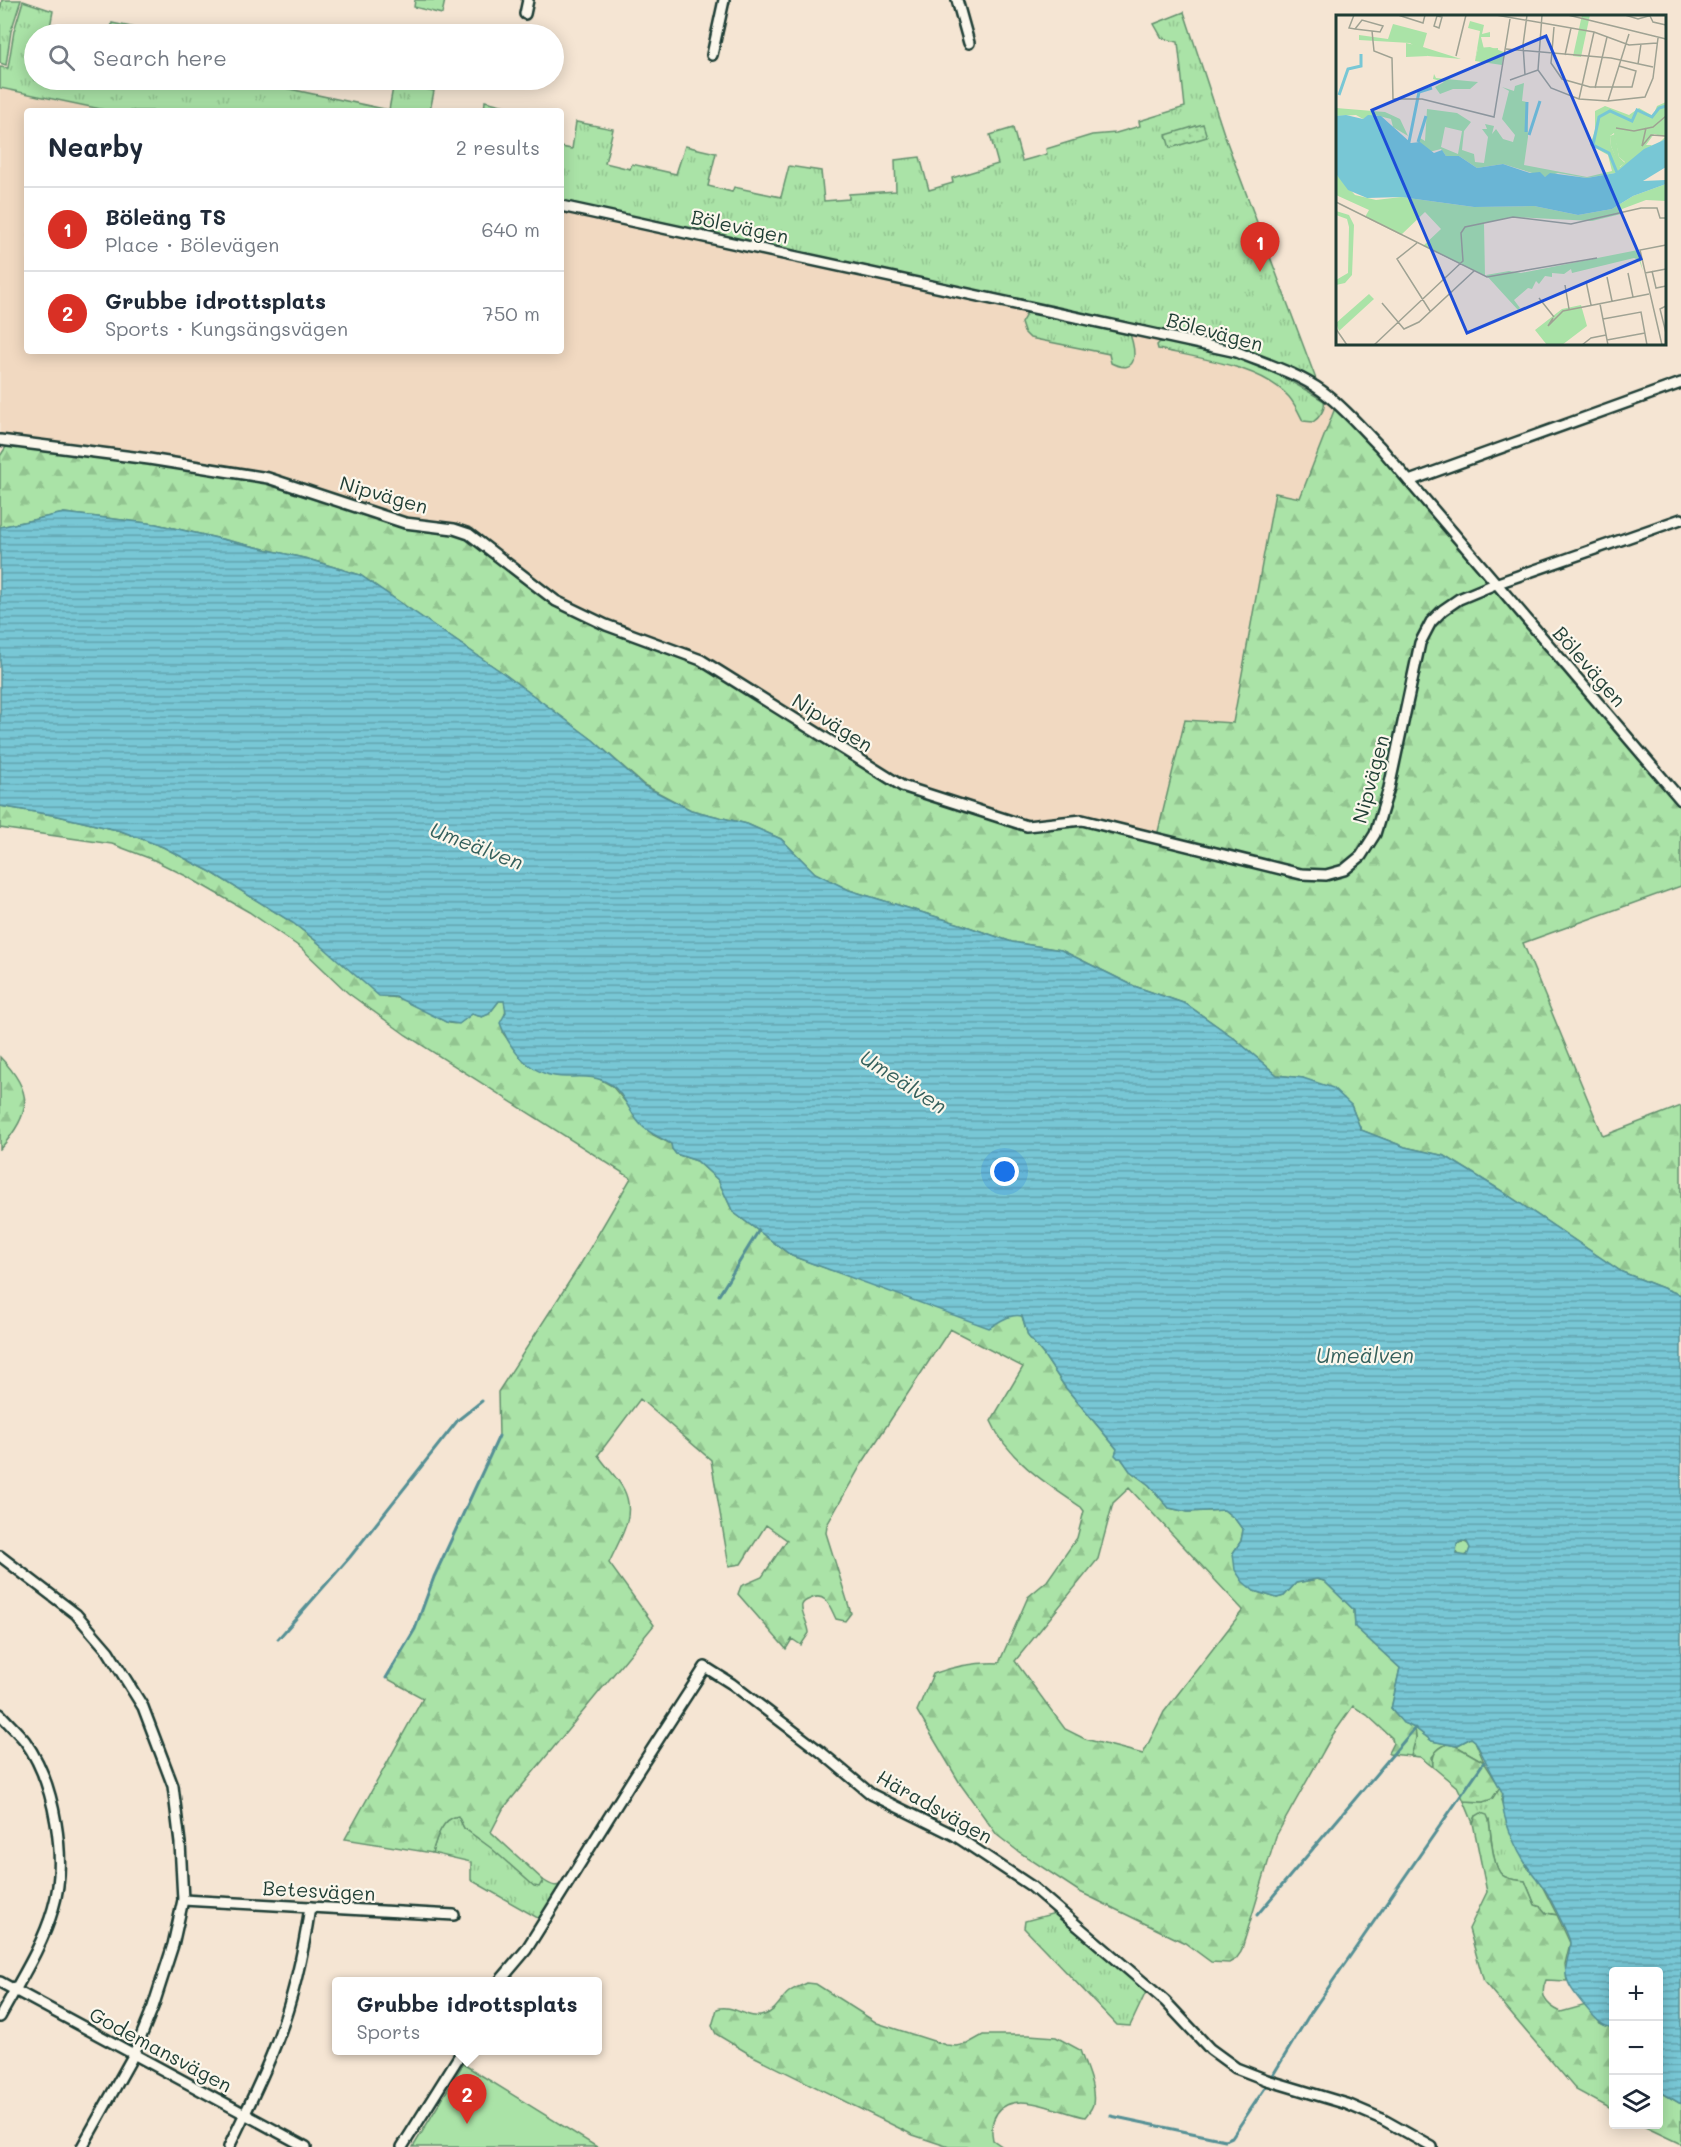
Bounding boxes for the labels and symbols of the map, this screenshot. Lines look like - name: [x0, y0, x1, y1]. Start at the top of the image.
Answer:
- inset map: [1336, 15, 1666, 345]
- street label: Bölevägen: [689, 203, 791, 249]
- pin: 1: [1240, 222, 1280, 272]
- street label: Bölevägen: [1164, 306, 1266, 356]
- street label: Nipvägen: [337, 469, 431, 519]
- street label: Bölevägen: [1548, 620, 1632, 712]
- street label: Nipvägen: [788, 687, 878, 757]
- street label: Nipvägen: [1346, 732, 1394, 826]
- water label: Umeälven: [426, 815, 528, 875]
- water label: Umeälven: [856, 1043, 952, 1119]
- your location: [990, 1157, 1019, 1186]
- water label: Umeälven: [1316, 1341, 1414, 1368]
- street label: Häradsvägen: [872, 1763, 998, 1849]
- street label: Betesvägen: [262, 1874, 376, 1906]
- street label: Godemansvägen: [85, 2000, 237, 2098]
- pin: 2: [448, 2074, 486, 2124]

